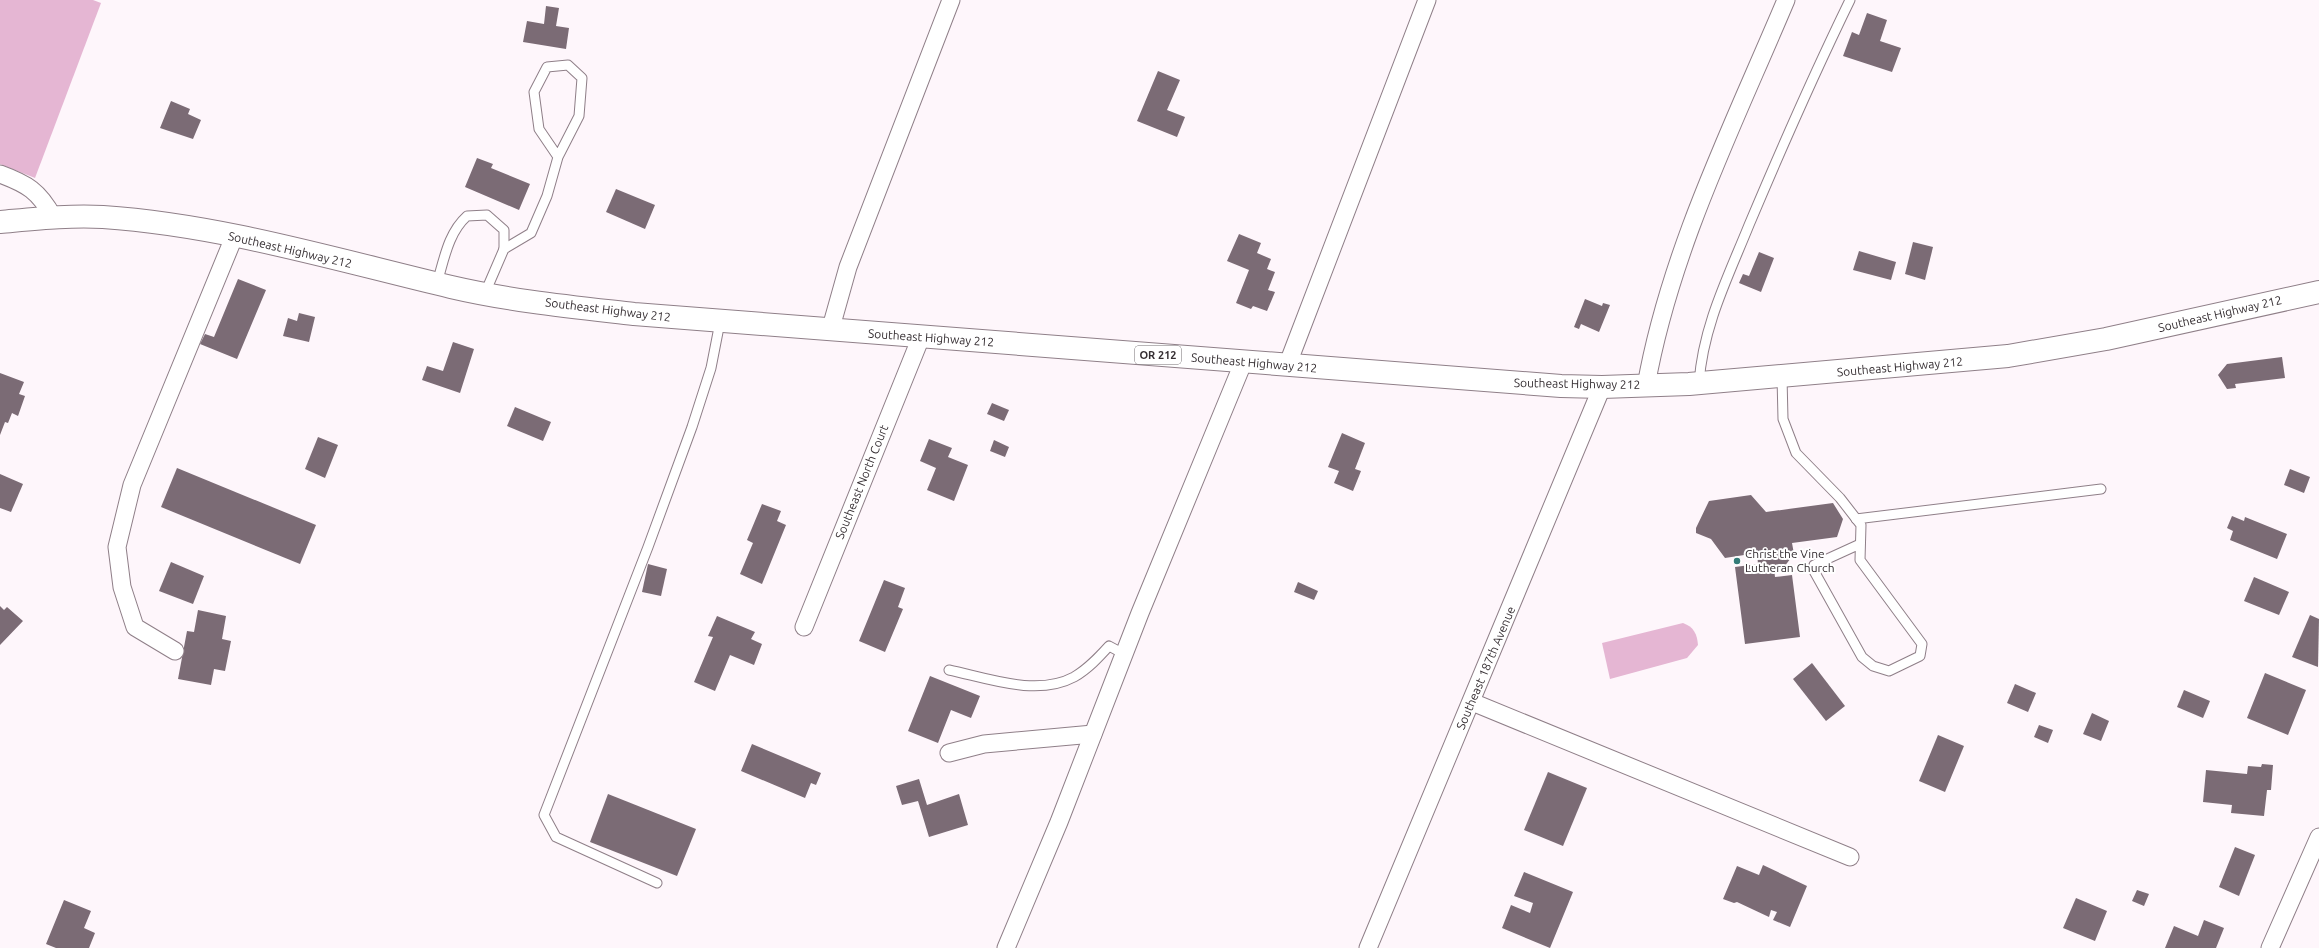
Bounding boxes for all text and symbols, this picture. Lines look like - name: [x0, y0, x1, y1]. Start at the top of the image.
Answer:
- street label: Southeast Highway 212: [227, 229, 353, 270]
- street label: Southeast Highway 212: [2157, 293, 2283, 334]
- street label: Southeast Highway 212: [544, 295, 672, 324]
- street label: Southeast Highway 212: [867, 327, 995, 348]
- road number: OR 212: [1135, 346, 1181, 364]
- street label: Southeast Highway 212: [1190, 351, 1318, 374]
- street label: Southeast Highway 212: [1836, 355, 1964, 378]
- street label: Southeast Highway 212: [1514, 376, 1640, 391]
- street label: Southeast North Court: [833, 422, 891, 541]
- place label: Christ the Vine Lutheran Church: [1745, 547, 1835, 574]
- marker: Christ the Vine Lutheran Church: [1732, 556, 1742, 566]
- street label: Southeast 187th Avenue: [1454, 604, 1517, 731]

